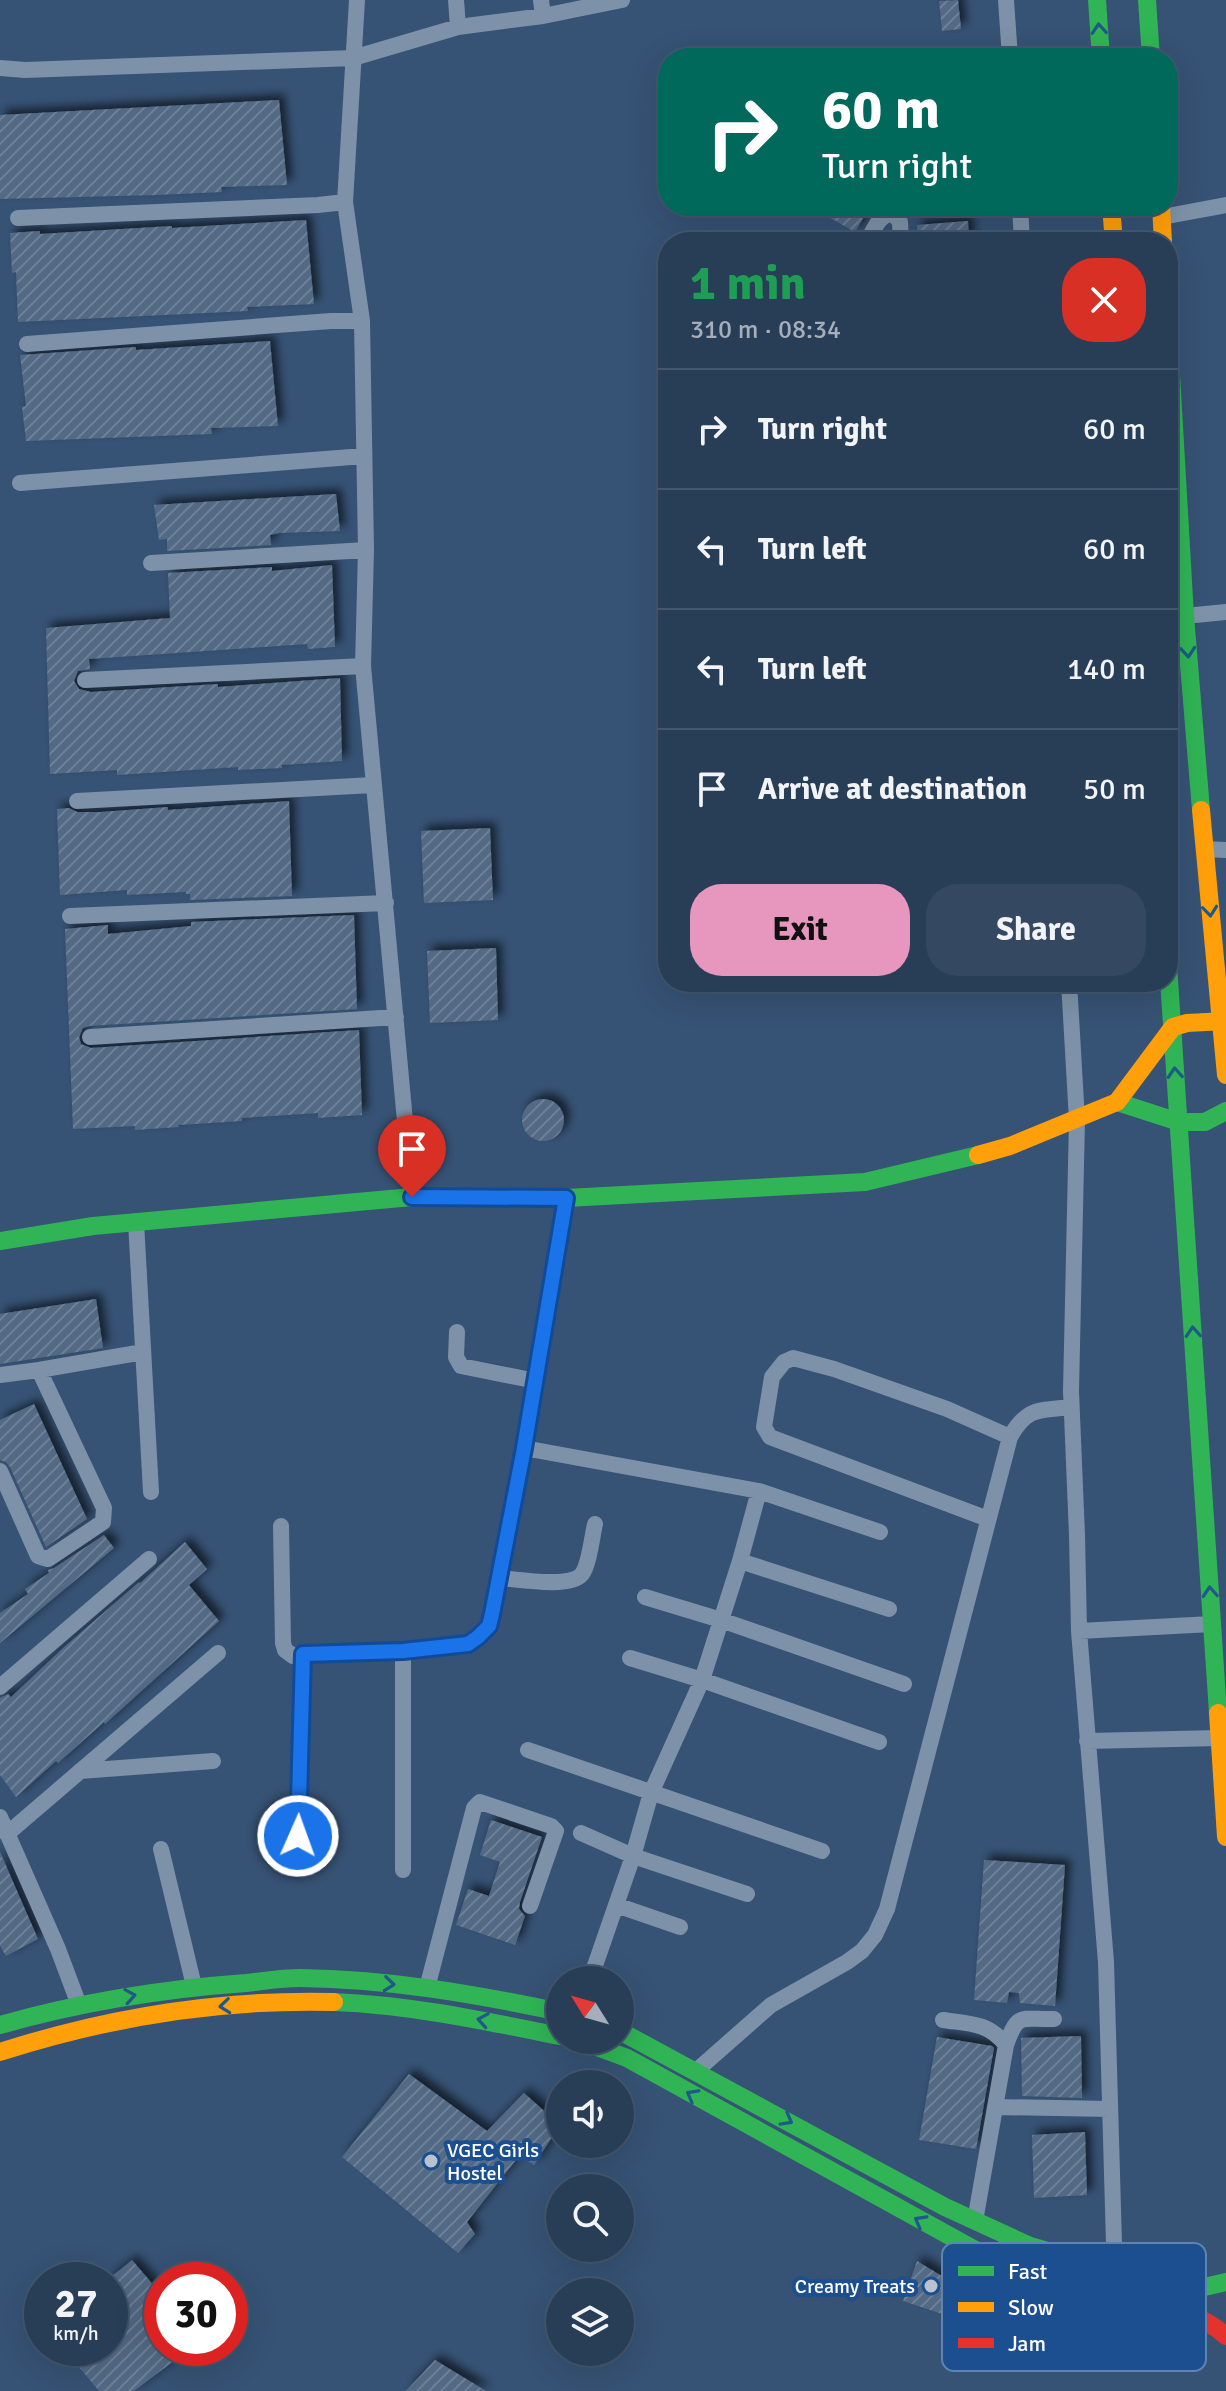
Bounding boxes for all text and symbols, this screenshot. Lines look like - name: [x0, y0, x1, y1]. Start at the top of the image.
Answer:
- one-way arrow: [1091, 22, 1108, 35]
- text: 60 m: [822, 75, 940, 144]
- icon: right: [690, 80, 794, 184]
- text: Turn right: [822, 144, 972, 189]
- text: 1 min: [690, 254, 806, 313]
- button: close: [1062, 258, 1146, 342]
- text: 310 m · 08:34: [690, 314, 841, 346]
- icon: right: [690, 407, 734, 451]
- text: Turn right: [758, 411, 887, 448]
- text: 60 m: [1083, 411, 1146, 448]
- icon: left: [690, 527, 734, 571]
- text: Turn left: [758, 531, 867, 568]
- text: 60 m: [1083, 531, 1146, 568]
- one-way arrow: [1179, 646, 1196, 659]
- icon: left: [690, 647, 734, 691]
- text: Turn left: [758, 651, 867, 688]
- text: 140 m: [1067, 651, 1146, 688]
- icon: arrive: [690, 767, 734, 811]
- text: Arrive at destination: [758, 771, 1027, 808]
- text: 50 m: [1083, 771, 1146, 808]
- button: Exit: [690, 884, 910, 976]
- button: Share: [926, 884, 1146, 976]
- one-way arrow: [1201, 905, 1218, 918]
- one-way arrow: [1167, 1066, 1184, 1079]
- pin: [378, 1115, 446, 1197]
- icon: arrive: [390, 1127, 434, 1171]
- one-way arrow: [1185, 1325, 1202, 1338]
- one-way arrow: [1202, 1585, 1219, 1598]
- position arrow: [256, 1794, 340, 1878]
- north arrow: [546, 1966, 634, 2054]
- map controls: [546, 1966, 634, 2366]
- one-way arrow: [383, 1976, 396, 1993]
- one-way arrow: [124, 1988, 137, 2005]
- one-way arrow: [218, 1998, 231, 2015]
- one-way arrow: [477, 2013, 490, 2030]
- button: sound: [546, 2070, 634, 2158]
- one-way arrow: [687, 2089, 701, 2105]
- one-way arrow: [779, 2111, 794, 2126]
- place label: VGEC Girls Hostel: [447, 2138, 539, 2186]
- marker: VGEC Girls Hostel: [422, 2152, 440, 2170]
- button: search: [546, 2174, 634, 2262]
- one-way arrow: [914, 2215, 928, 2230]
- legend: [942, 2243, 1206, 2371]
- text: Fast: [1008, 2258, 1048, 2285]
- speed limit sign: 30: [144, 2262, 248, 2366]
- place label: Creamy Treats: [795, 2274, 915, 2299]
- marker: Creamy Treats: [922, 2277, 940, 2295]
- button: layers: [546, 2278, 634, 2366]
- text: 27: [54, 2279, 98, 2329]
- text: Slow: [1008, 2294, 1054, 2321]
- text: km/h: [53, 2321, 99, 2346]
- text: Jam: [1008, 2330, 1046, 2357]

